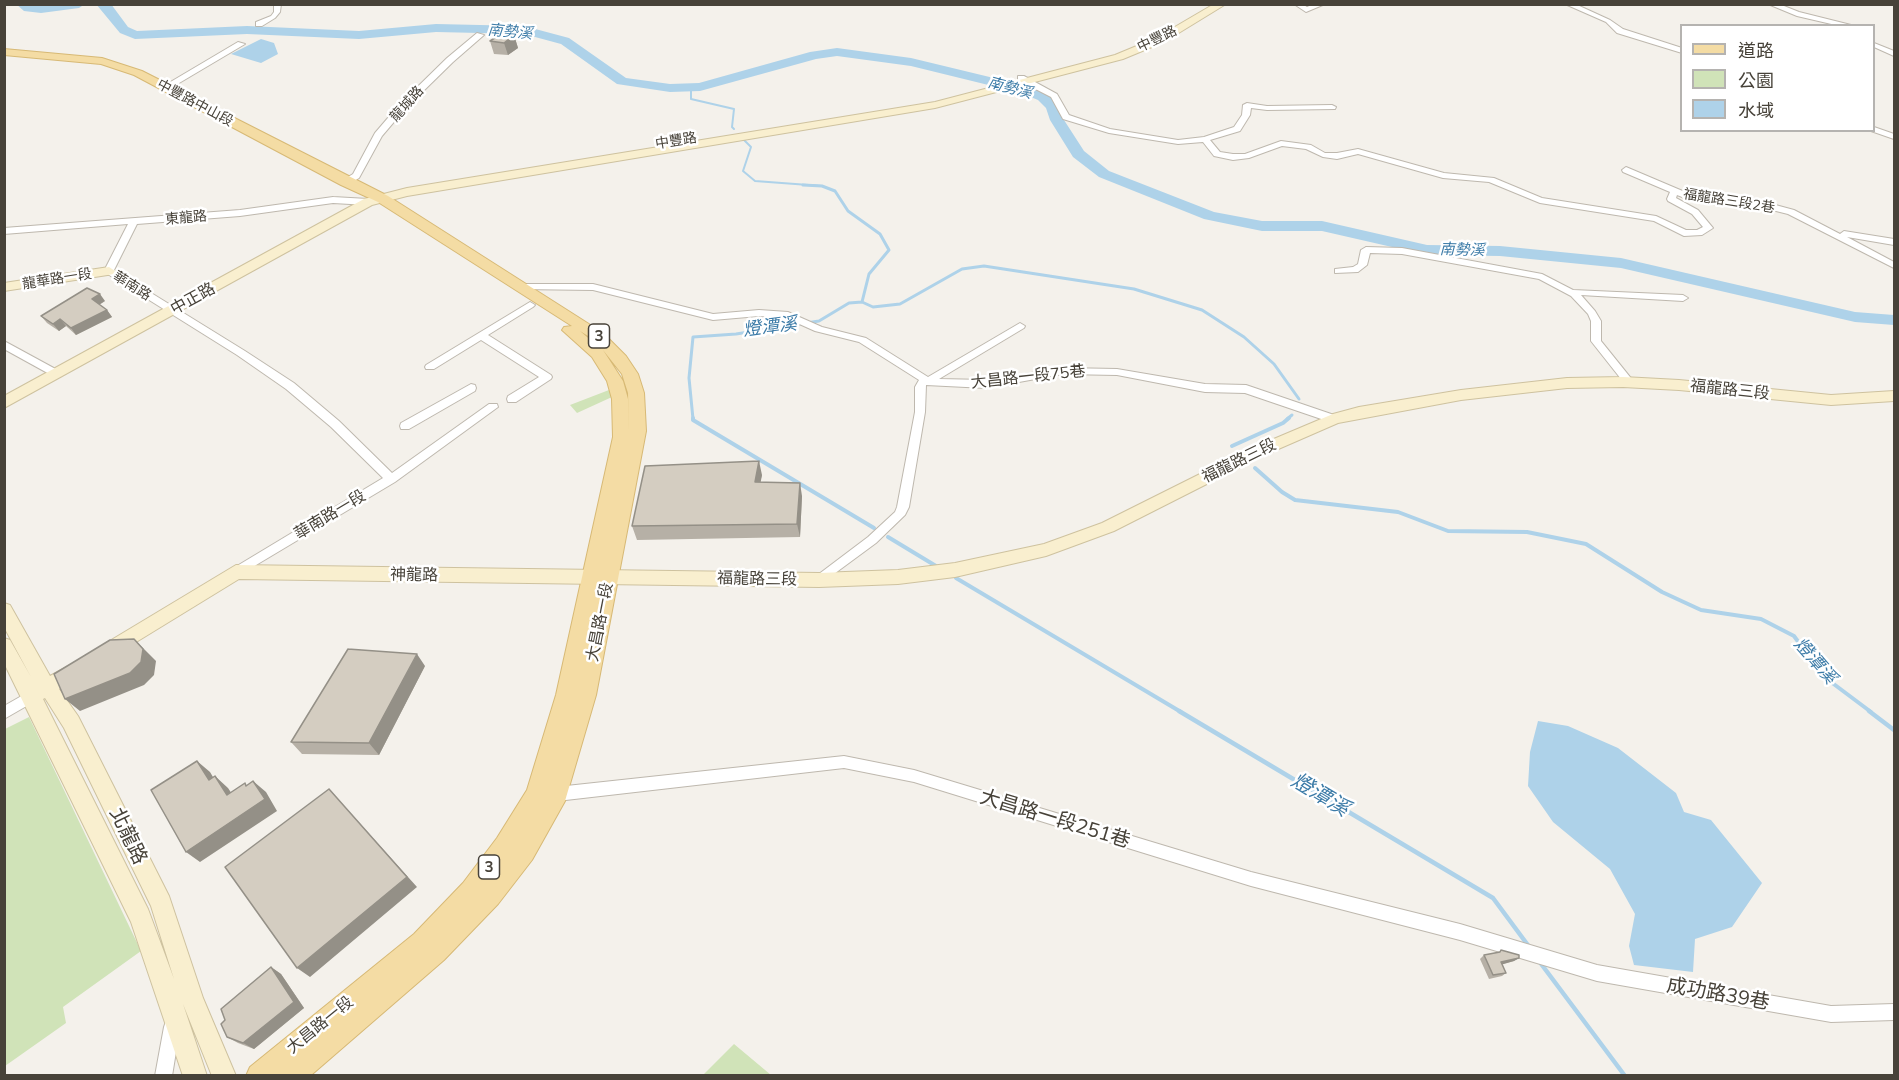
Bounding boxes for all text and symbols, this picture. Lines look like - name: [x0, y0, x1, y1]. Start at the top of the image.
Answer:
- water label: 南勢溪: [487, 21, 533, 43]
- street label: 中豐路: [1134, 22, 1180, 56]
- legend: [1680, 24, 1875, 132]
- text: 道路: [1738, 39, 1774, 62]
- text: 公園: [1738, 69, 1774, 92]
- water label: 南勢溪: [986, 73, 1034, 103]
- street label: 中豐路中山段: [154, 76, 236, 130]
- street label: 龍城路: [387, 83, 427, 125]
- text: 水域: [1738, 99, 1774, 122]
- street label: 中豐路: [654, 129, 698, 153]
- street label: 福龍路三段2巷: [1682, 185, 1776, 217]
- street label: 東龍路: [164, 208, 208, 228]
- water label: 南勢溪: [1439, 241, 1485, 259]
- street label: 龍華路一段: [21, 265, 93, 293]
- street label: 華南路: [110, 268, 154, 304]
- street label: 中正路: [167, 279, 219, 319]
- water label: 燈潭溪: [742, 313, 798, 341]
- road number: 3: [588, 324, 610, 348]
- street label: 大昌路一段75巷: [970, 361, 1086, 393]
- street label: 福龍路三段: [1689, 376, 1771, 404]
- street label: 福龍路三段: [1199, 435, 1279, 487]
- street label: 華南路一段: [291, 486, 369, 544]
- street label: 神龍路: [390, 565, 438, 585]
- street label: 福龍路三段: [717, 569, 797, 589]
- street label: 大昌路一段: [583, 581, 617, 663]
- water label: 燈潭溪: [1789, 634, 1841, 688]
- water label: 燈潭溪: [1287, 768, 1353, 822]
- street label: 大昌路一段251巷: [977, 785, 1133, 853]
- street label: 北龍路: [104, 804, 152, 868]
- road number: 3: [478, 855, 500, 879]
- street label: 成功路39巷: [1665, 973, 1771, 1015]
- street label: 大昌路一段: [283, 992, 357, 1058]

